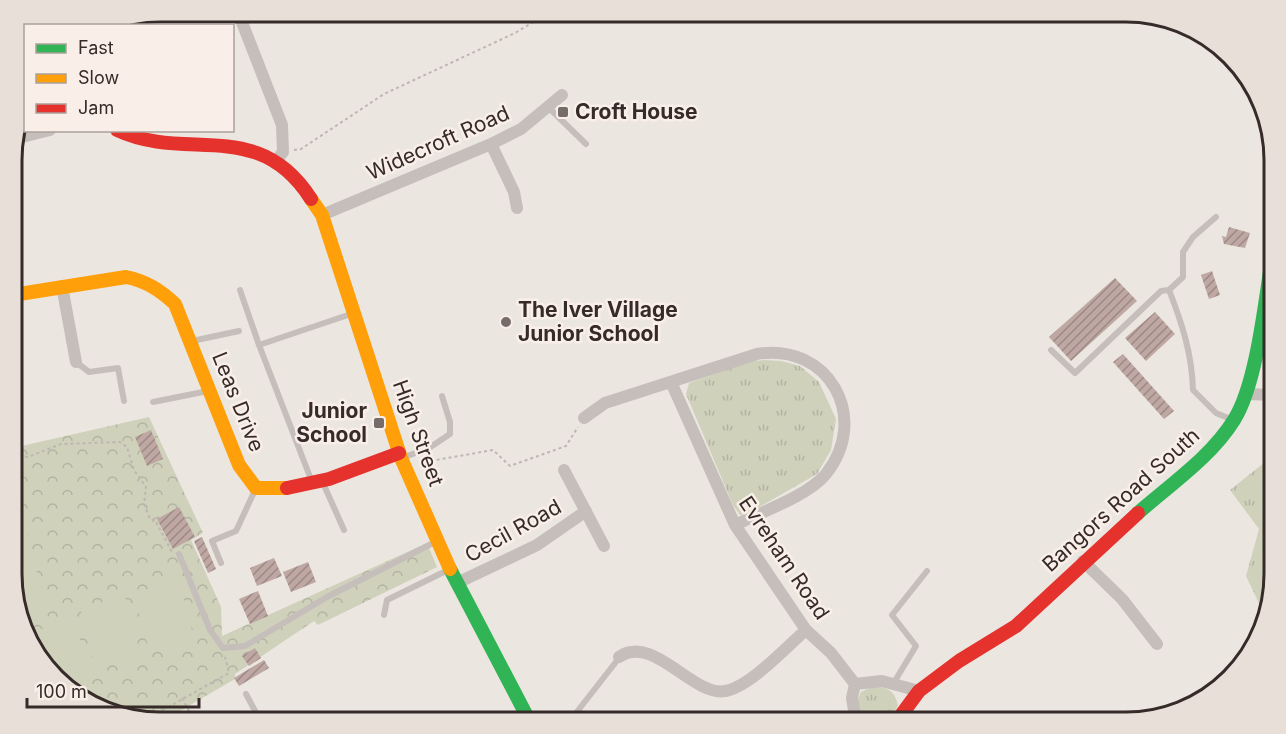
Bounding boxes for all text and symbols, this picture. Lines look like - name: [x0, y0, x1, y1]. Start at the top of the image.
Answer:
- legend: [24, 24, 234, 132]
- text: Fast: [78, 37, 114, 58]
- text: Slow: [78, 67, 119, 88]
- text: Jam: [78, 97, 114, 118]
- place label: Croft House: [575, 99, 698, 124]
- street label: Widecroft Road: [363, 100, 513, 185]
- marker: Croft House: [556, 105, 570, 119]
- place label: The Iver Village Junior School: [518, 297, 678, 346]
- marker: The Iver Village Junior School: [499, 315, 513, 329]
- street label: Leas Drive: [207, 348, 270, 455]
- street label: High Street: [388, 376, 449, 489]
- place label: Junior School: [296, 398, 367, 447]
- marker: Junior School: [372, 416, 386, 430]
- street label: Bangors Road South: [1037, 423, 1204, 577]
- street label: Evreham Road: [734, 491, 835, 624]
- street label: Cecil Road: [460, 494, 565, 567]
- scale bar: [27, 671, 200, 709]
- text: 100 m: [36, 681, 87, 702]

